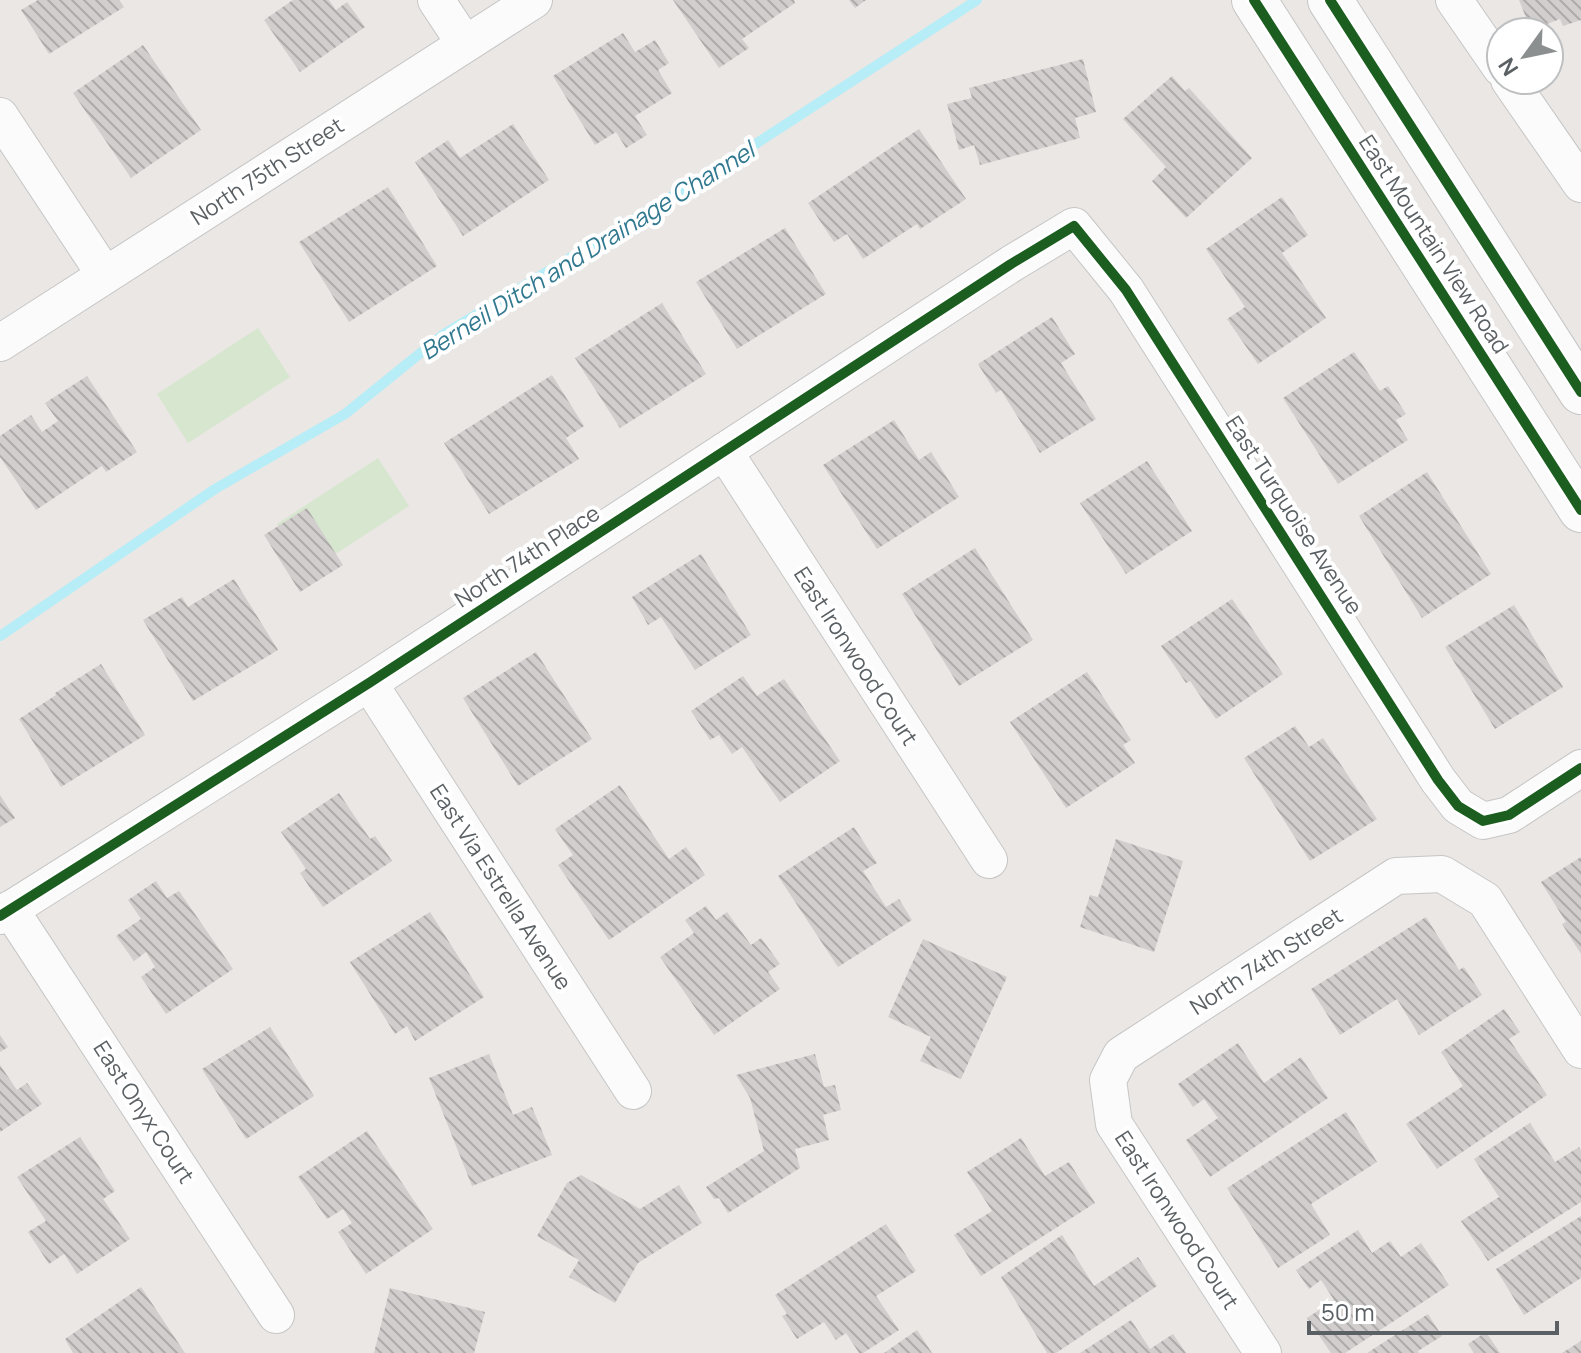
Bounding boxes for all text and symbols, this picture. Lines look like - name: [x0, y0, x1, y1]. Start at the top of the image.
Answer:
- north arrow: [1485, 16, 1565, 96]
- text: N: [1491, 52, 1525, 82]
- street label: North 75th Street: [185, 110, 350, 232]
- street label: East Mountain View Road: [1352, 129, 1516, 359]
- water label: Berneil Ditch and Drainage Channel: [414, 131, 763, 367]
- street label: East Turquoise Avenue: [1219, 410, 1370, 620]
- street label: North 74th Place: [449, 498, 605, 614]
- street label: East Ironwood Court: [787, 561, 925, 751]
- street label: East Via Estrella Avenue: [423, 778, 579, 996]
- street label: North 74th Street: [1184, 900, 1348, 1022]
- street label: East Onyx Court: [87, 1035, 201, 1189]
- street label: East Ironwood Court: [1108, 1125, 1246, 1315]
- scale bar: [1309, 1285, 1557, 1335]
- text: 50 m: [1321, 1295, 1375, 1328]

